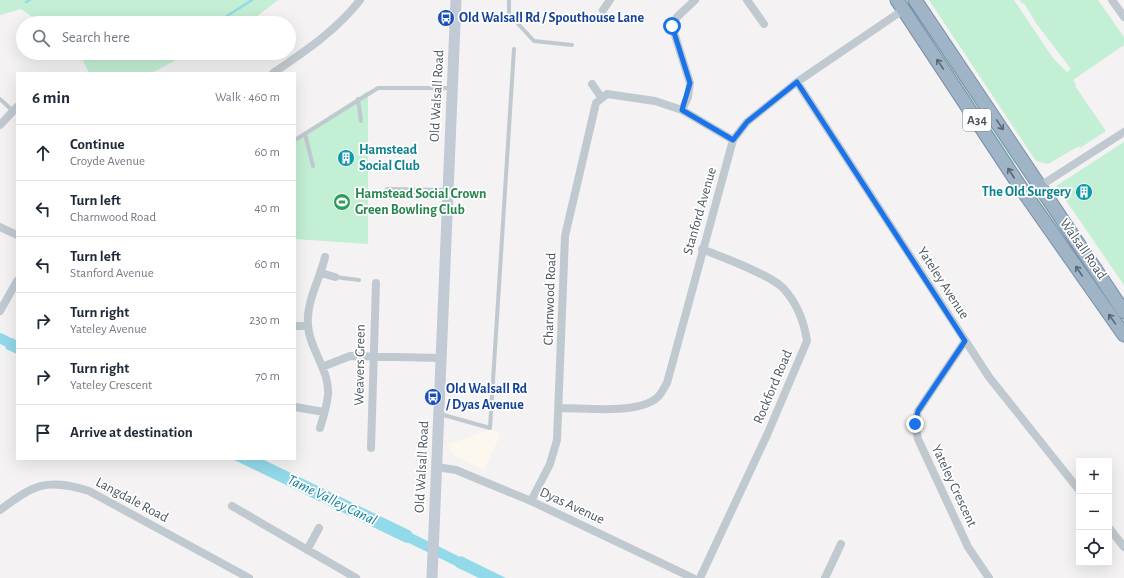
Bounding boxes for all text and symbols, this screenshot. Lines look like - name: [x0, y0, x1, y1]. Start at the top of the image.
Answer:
- bus stop icon: Old Walsall Rd / Spouthouse Lane: [436, 8, 456, 28]
- place label: Old Walsall Rd / Spouthouse Lane: [459, 11, 644, 25]
- search box: [16, 16, 296, 60]
- route start: [663, 17, 681, 35]
- icon: search: [30, 27, 52, 49]
- text: Search here: [62, 30, 130, 45]
- street label: Old Walsall Road: [428, 50, 446, 142]
- one-way arrow: [936, 59, 945, 70]
- text: 6 min: [32, 89, 70, 106]
- text: Walk · 460 m: [215, 91, 280, 104]
- road number: A34: [963, 109, 991, 131]
- one-way arrow: [996, 119, 1004, 130]
- text: Continue: [70, 137, 125, 152]
- icon: ahead: [32, 142, 54, 164]
- place label: Hamstead Social Club: [359, 143, 420, 173]
- text: 60 m: [254, 146, 280, 159]
- building icon: Hamstead Social Club: [336, 148, 356, 168]
- text: Croyde Avenue: [70, 155, 145, 168]
- street label: Stanford Avenue: [681, 166, 719, 256]
- one-way arrow: [1007, 168, 1016, 179]
- building icon: The Old Surgery: [1074, 182, 1094, 202]
- place label: The Old Surgery: [982, 185, 1072, 199]
- place label: Hamstead Social Crown Green Bowling Club: [355, 187, 486, 217]
- sports icon: Hamstead Social Crown Green Bowling Club: [332, 192, 352, 212]
- text: Turn left: [70, 193, 121, 208]
- icon: left: [32, 198, 54, 220]
- text: 40 m: [254, 202, 280, 215]
- text: Charnwood Road: [70, 211, 156, 224]
- street label: Walsall Road: [1057, 216, 1109, 282]
- street label: Yateley Avenue: [915, 245, 971, 321]
- text: Turn left: [70, 249, 121, 264]
- street label: Charnwood Road: [541, 252, 559, 346]
- icon: left: [32, 254, 54, 276]
- text: 60 m: [254, 258, 280, 271]
- one-way arrow: [1075, 266, 1083, 277]
- text: Stanford Avenue: [70, 267, 154, 280]
- text: Turn right: [70, 305, 129, 320]
- icon: right: [32, 310, 54, 332]
- one-way arrow: [1108, 313, 1116, 324]
- text: 230 m: [249, 314, 280, 327]
- text: Yateley Avenue: [70, 323, 147, 336]
- street label: Weavers Green: [352, 324, 368, 406]
- street label: Rockford Road: [751, 348, 795, 426]
- text: Turn right: [70, 361, 129, 376]
- icon: right: [32, 366, 54, 388]
- text: 70 m: [255, 370, 280, 383]
- text: Yateley Crescent: [70, 379, 152, 392]
- place label: Old Walsall Rd / Dyas Avenue: [445, 382, 528, 412]
- bus stop icon: Old Walsall Rd / Dyas Avenue: [423, 387, 443, 407]
- route end: [906, 415, 924, 433]
- street label: Old Walsall Road: [413, 421, 431, 513]
- icon: arrive: [32, 422, 54, 444]
- text: Arrive at destination: [70, 425, 193, 440]
- street label: Yateley Crescent: [929, 443, 979, 530]
- map controls: [1076, 458, 1112, 566]
- button: +: [1076, 458, 1112, 494]
- water label: Tame Valley Canal: [285, 472, 379, 528]
- street label: Langdale Road: [93, 475, 171, 525]
- street label: Dyas Avenue: [538, 485, 606, 527]
- button: −: [1076, 494, 1112, 530]
- button: locate: [1076, 530, 1112, 566]

